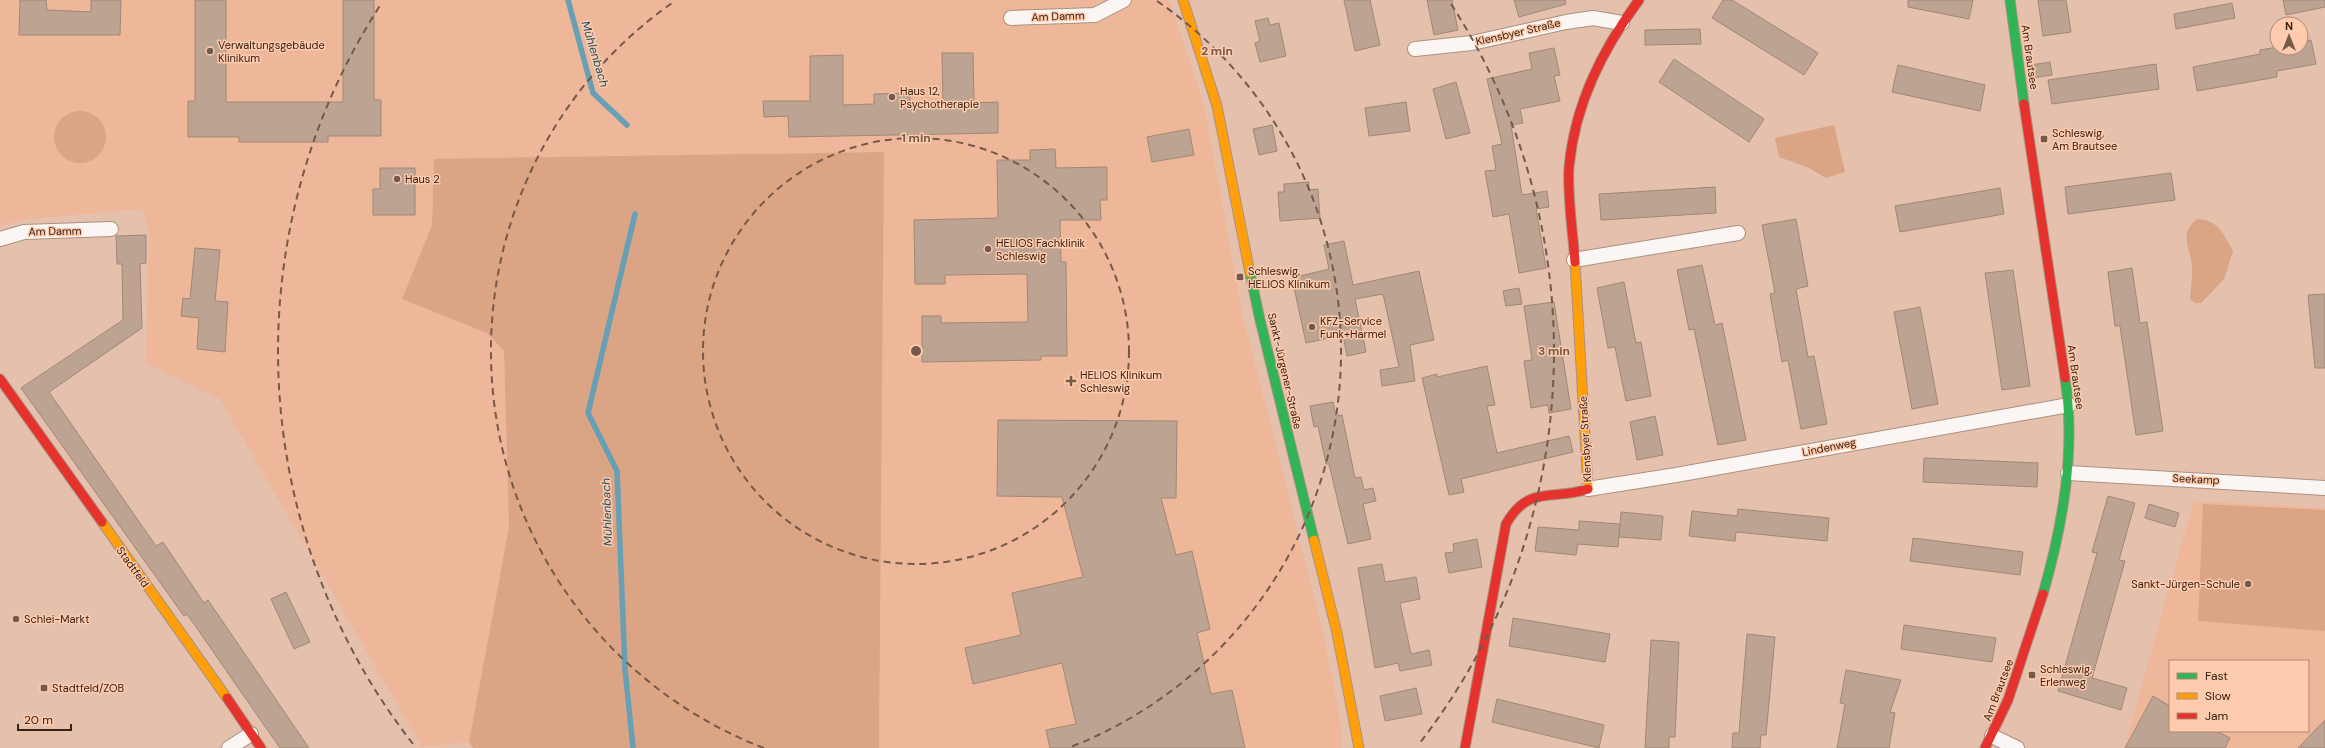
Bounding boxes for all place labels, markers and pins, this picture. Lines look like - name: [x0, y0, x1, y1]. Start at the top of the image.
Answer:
- place label: Verwaltungsgebäude Klinikum: [218, 38, 325, 65]
- marker: Verwaltungsgebäude Klinikum: [205, 46, 215, 56]
- place label: Haus 12, Psychotherapie: [900, 84, 979, 111]
- marker: Haus 12, Psychotherapie: [887, 92, 897, 102]
- place label: Schleswig, Am Brautsee: [2052, 126, 2117, 153]
- marker: Schleswig, Am Brautsee: [2039, 134, 2049, 144]
- place label: Haus 2: [405, 172, 440, 186]
- marker: Haus 2: [392, 174, 402, 184]
- place label: HELIOS Fachklinik Schleswig: [996, 236, 1086, 263]
- marker: HELIOS Fachklinik Schleswig: [983, 244, 993, 254]
- place label: Schleswig, HELIOS Klinikum: [1248, 264, 1330, 291]
- marker: Schleswig, HELIOS Klinikum: [1235, 272, 1245, 282]
- place label: KFZ-Service Funk+Harmel: [1320, 314, 1386, 341]
- marker: KFZ-Service Funk+Harmel: [1307, 322, 1317, 332]
- centre of rings: [909, 344, 923, 358]
- place label: HELIOS Klinikum Schleswig: [1080, 368, 1162, 395]
- marker: HELIOS Klinikum Schleswig: [1065, 375, 1077, 387]
- place label: Sankt-Jürgen-Schule: [2131, 577, 2240, 591]
- marker: Sankt-Jürgen-Schule: [2243, 579, 2253, 589]
- place label: Schlei-Markt: [24, 612, 89, 626]
- marker: Schlei-Markt: [11, 614, 21, 624]
- place label: Schleswig, Erlenweg: [2040, 662, 2092, 689]
- marker: Schleswig, Erlenweg: [2027, 670, 2037, 680]
- place label: Stadtfeld/ZOB: [52, 681, 125, 695]
- marker: Stadtfeld/ZOB: [39, 683, 49, 693]

